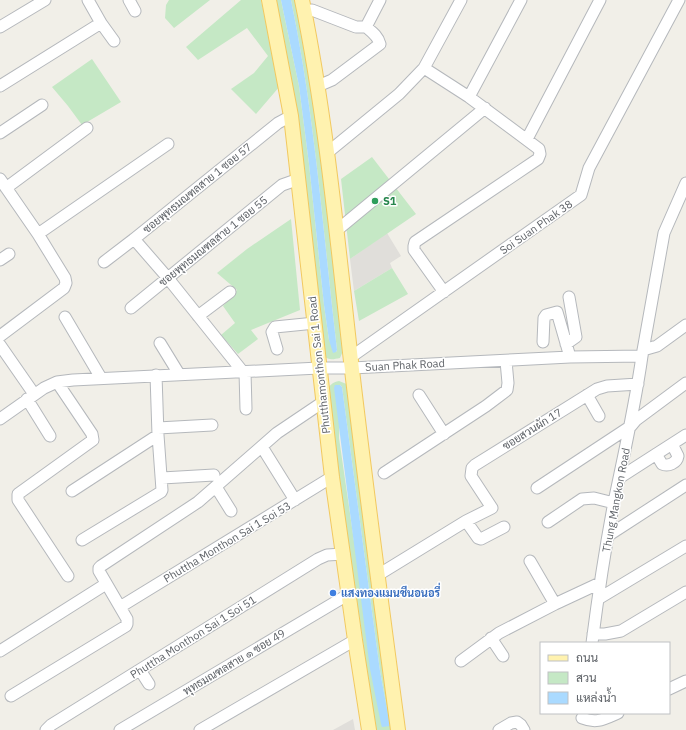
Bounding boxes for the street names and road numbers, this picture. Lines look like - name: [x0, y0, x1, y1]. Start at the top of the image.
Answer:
- street label: ซอยพุทธมณฑลสาย 1 ซอย 57: [140, 140, 255, 238]
- street label: ซอยพุทธมณฑลสาย 1 ซอย 55: [156, 193, 271, 291]
- street label: Soi Suan Phak 38: [497, 197, 575, 257]
- street label: Phutthamonthon Sai 1 Road: [305, 296, 333, 434]
- street label: Suan Phak Road: [365, 356, 445, 374]
- street label: ซอยสวนผัก 17: [500, 405, 564, 453]
- street label: Thung Mangkon Road: [599, 447, 633, 553]
- street label: Phuttha Monthon Sai 1 Soi 53: [161, 498, 293, 586]
- street label: Phuttha Monthon Sai 1 Soi 51: [127, 592, 259, 682]
- street label: พุทธมณฑลสาย ๑ ซอย 49: [180, 626, 289, 700]

